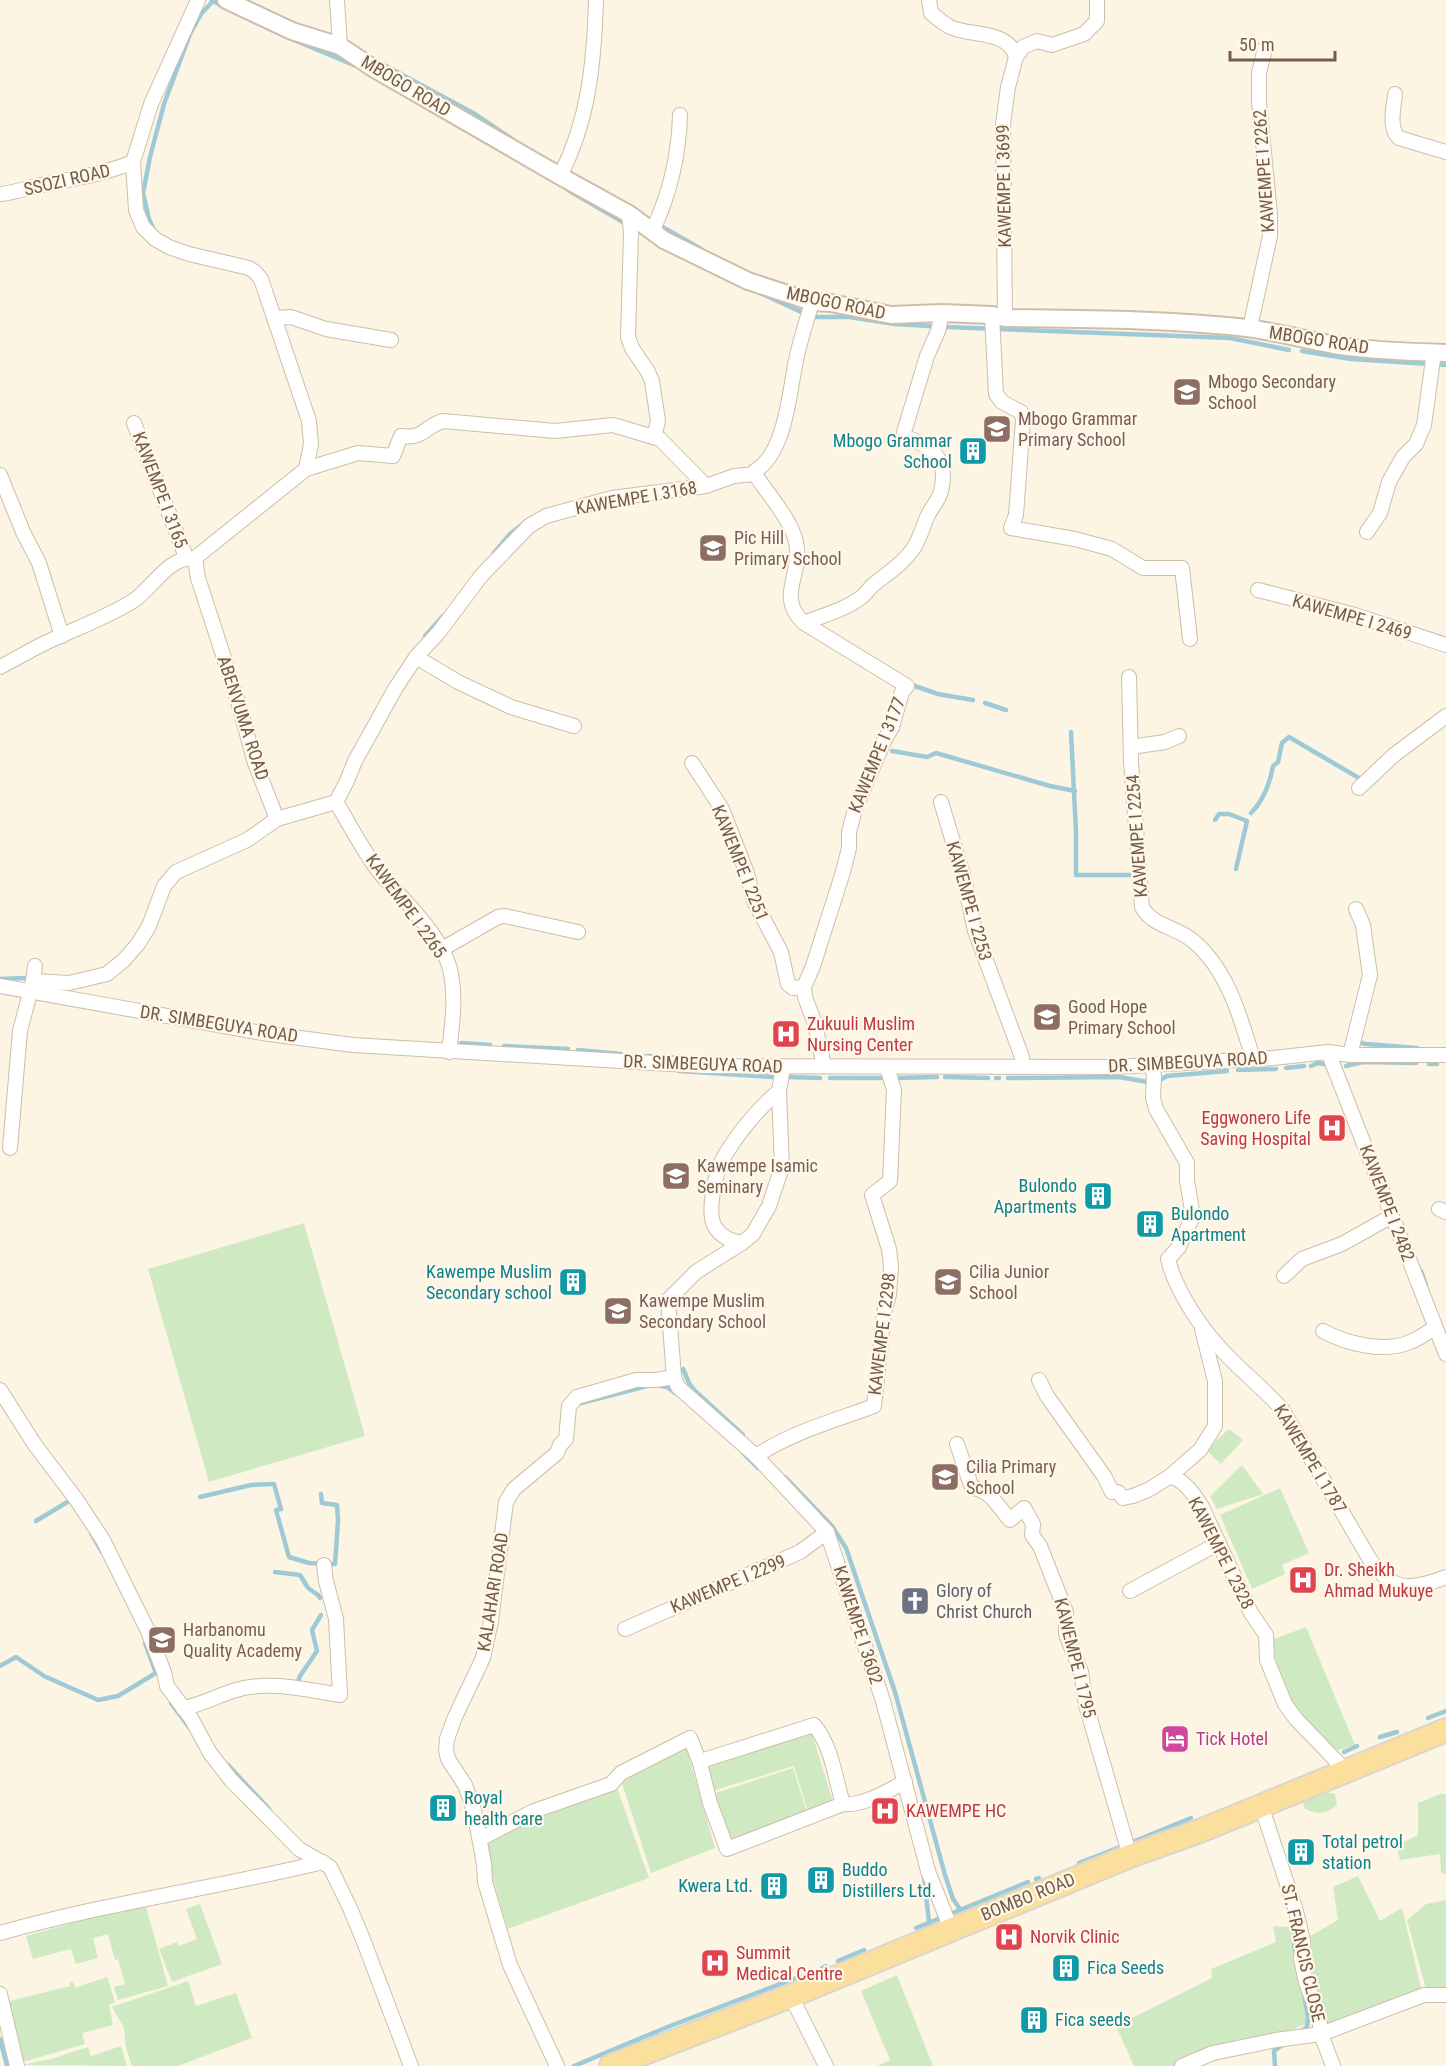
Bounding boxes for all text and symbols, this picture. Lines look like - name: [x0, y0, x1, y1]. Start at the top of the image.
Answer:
- scale bar: [1230, 24, 1335, 62]
- text: 50 m: [1239, 34, 1274, 55]
- street label: MBOGO ROAD: [358, 51, 455, 120]
- street label: KAWEMPE I 2262: [1249, 109, 1278, 233]
- street label: KAWEMPE I 3699: [992, 124, 1015, 248]
- street label: SSOZI ROAD: [22, 159, 112, 200]
- street label: MBOGO ROAD: [785, 282, 888, 323]
- street label: MBOGO ROAD: [1268, 321, 1370, 358]
- place label: Mbogo Secondary School: [1208, 371, 1337, 413]
- school or university icon: Mbogo Secondary School: [1171, 376, 1203, 408]
- place label: Mbogo Grammar Primary School: [1018, 408, 1138, 450]
- school or university icon: Mbogo Grammar Primary School: [981, 413, 1013, 445]
- street label: KAWEMPE I 3165: [129, 429, 192, 551]
- place label: Mbogo Grammar School: [833, 430, 953, 472]
- building icon: Mbogo Grammar School: [957, 435, 989, 467]
- street label: KAWEMPE I 3168: [573, 476, 698, 519]
- place label: Pic Hill Primary School: [734, 527, 842, 569]
- school or university icon: Pic Hill Primary School: [697, 532, 729, 564]
- street label: KAWEMPE I 2469: [1290, 589, 1414, 644]
- street label: ABENVUMA ROAD: [213, 653, 273, 783]
- street label: KAWEMPE I 3177: [844, 694, 909, 816]
- street label: KAWEMPE I 2254: [1122, 774, 1151, 898]
- street label: KAWEMPE I 2251: [708, 802, 773, 924]
- street label: KAWEMPE I 2253: [942, 839, 997, 963]
- street label: KAWEMPE I 2265: [362, 850, 451, 962]
- place label: Good Hope Primary School: [1068, 996, 1176, 1038]
- street label: DR. SIMBEGUYA ROAD: [139, 1001, 300, 1046]
- school or university icon: Good Hope Primary School: [1031, 1001, 1063, 1033]
- place label: Zukuuli Muslim Nursing Center: [807, 1013, 915, 1055]
- hospital icon: Zukuuli Muslim Nursing Center: [770, 1018, 802, 1050]
- street label: DR. SIMBEGUYA ROAD: [1108, 1047, 1268, 1076]
- street label: DR. SIMBEGUYA ROAD: [623, 1050, 783, 1077]
- place label: Eggwonero Life Saving Hospital: [1200, 1107, 1311, 1149]
- hospital icon: Eggwonero Life Saving Hospital: [1316, 1112, 1348, 1144]
- street label: KAWEMPE I 2482: [1356, 1142, 1419, 1264]
- place label: Kawempe Isamic Seminary: [697, 1155, 818, 1197]
- school or university icon: Kawempe Isamic Seminary: [660, 1160, 692, 1192]
- place label: Bulondo Apartments: [994, 1175, 1077, 1217]
- building icon: Bulondo Apartments: [1082, 1180, 1114, 1212]
- place label: Bulondo Apartment: [1171, 1203, 1246, 1245]
- building icon: Bulondo Apartment: [1134, 1208, 1166, 1240]
- place label: Kawempe Muslim Secondary school: [426, 1261, 552, 1303]
- place label: Cilia Junior School: [969, 1261, 1050, 1303]
- building icon: Kawempe Muslim Secondary school: [557, 1266, 589, 1298]
- school or university icon: Cilia Junior School: [932, 1266, 964, 1298]
- street label: KAWEMPE I 2298: [864, 1272, 899, 1396]
- place label: Kawempe Muslim Secondary School: [639, 1290, 766, 1332]
- school or university icon: Kawempe Muslim Secondary School: [602, 1295, 634, 1327]
- street label: KAWEMPE I 1787: [1270, 1401, 1351, 1517]
- place label: Cilia Primary School: [966, 1456, 1057, 1498]
- school or university icon: Cilia Primary School: [929, 1461, 961, 1493]
- street label: KAWEMPE I 2328: [1184, 1493, 1259, 1612]
- street label: KALAHARI ROAD: [473, 1531, 512, 1653]
- street label: KAWEMPE I 2299: [667, 1550, 789, 1617]
- place label: Dr. Sheikh Ahmad Mukuye: [1324, 1559, 1433, 1601]
- street label: KAWEMPE I 3602: [829, 1563, 888, 1687]
- hospital icon: Dr. Sheikh Ahmad Mukuye: [1287, 1564, 1319, 1596]
- place label: Glory of Christ Church: [936, 1580, 1032, 1622]
- church icon: Glory of Christ Church: [899, 1585, 931, 1617]
- street label: KAWEMPE I 1795: [1050, 1596, 1101, 1720]
- place label: Harbanomu Quality Academy: [183, 1619, 303, 1661]
- school or university icon: Harbanomu Quality Academy: [146, 1624, 178, 1656]
- hotel icon: Tick Hotel: [1159, 1723, 1191, 1755]
- place label: Tick Hotel: [1196, 1728, 1268, 1749]
- place label: Royal health care: [464, 1787, 543, 1829]
- building icon: Royal health care: [427, 1792, 459, 1824]
- hospital icon: KAWEMPE HC: [869, 1795, 901, 1827]
- place label: KAWEMPE HC: [906, 1800, 1006, 1821]
- place label: Total petrol station: [1322, 1831, 1403, 1873]
- building icon: Total petrol station: [1285, 1836, 1317, 1868]
- place label: Buddo Distillers Ltd.: [842, 1859, 936, 1901]
- building icon: Buddo Distillers Ltd.: [805, 1864, 837, 1896]
- street label: BOMBO ROAD: [978, 1868, 1078, 1925]
- building icon: Kwera Ltd.: [758, 1870, 790, 1902]
- place label: Kwera Ltd.: [678, 1875, 753, 1896]
- street label: ST. FRANCIS CLOSE: [1277, 1882, 1330, 2024]
- hospital icon: Norvik Clinic: [993, 1921, 1025, 1953]
- place label: Norvik Clinic: [1030, 1926, 1120, 1947]
- place label: Summit Medical Centre: [736, 1942, 843, 1984]
- hospital icon: Summit Medical Centre: [699, 1947, 731, 1979]
- building icon: Fica Seeds: [1050, 1952, 1082, 1984]
- place label: Fica Seeds: [1087, 1957, 1164, 1978]
- building icon: Fica seeds: [1018, 2004, 1050, 2036]
- place label: Fica seeds: [1055, 2009, 1131, 2030]

